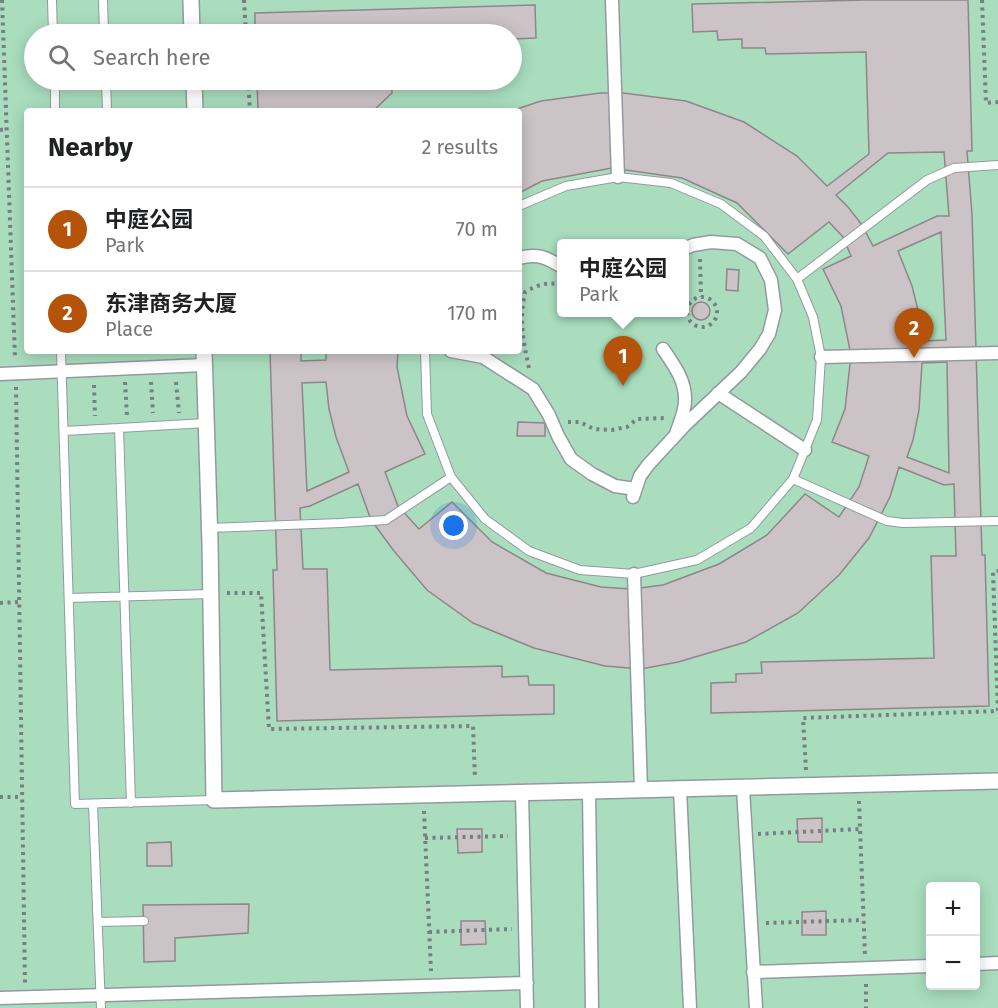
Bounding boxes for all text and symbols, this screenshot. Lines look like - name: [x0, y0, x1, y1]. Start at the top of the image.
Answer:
- search box: [24, 24, 522, 90]
- icon: search: [45, 41, 78, 74]
- text: Search here: [93, 44, 211, 71]
- text: Nearby: [48, 132, 133, 163]
- text: 2 results: [421, 135, 498, 159]
- text: 中庭公园: [105, 206, 193, 233]
- text: 1: [63, 217, 72, 241]
- text: 70 m: [456, 217, 498, 241]
- text: Park: [105, 233, 144, 257]
- popup: [557, 239, 689, 317]
- text: 中庭公园: [579, 255, 667, 282]
- text: Park: [579, 282, 618, 306]
- text: 东津商务大厦: [105, 290, 237, 317]
- text: 2: [62, 301, 73, 325]
- text: 170 m: [447, 301, 498, 325]
- pin: 2: [894, 308, 934, 358]
- text: Place: [105, 317, 153, 341]
- pin: 1: [604, 336, 642, 386]
- your location: [439, 511, 468, 540]
- map controls: [926, 882, 980, 990]
- button: +: [926, 882, 980, 936]
- button: −: [926, 936, 980, 990]

